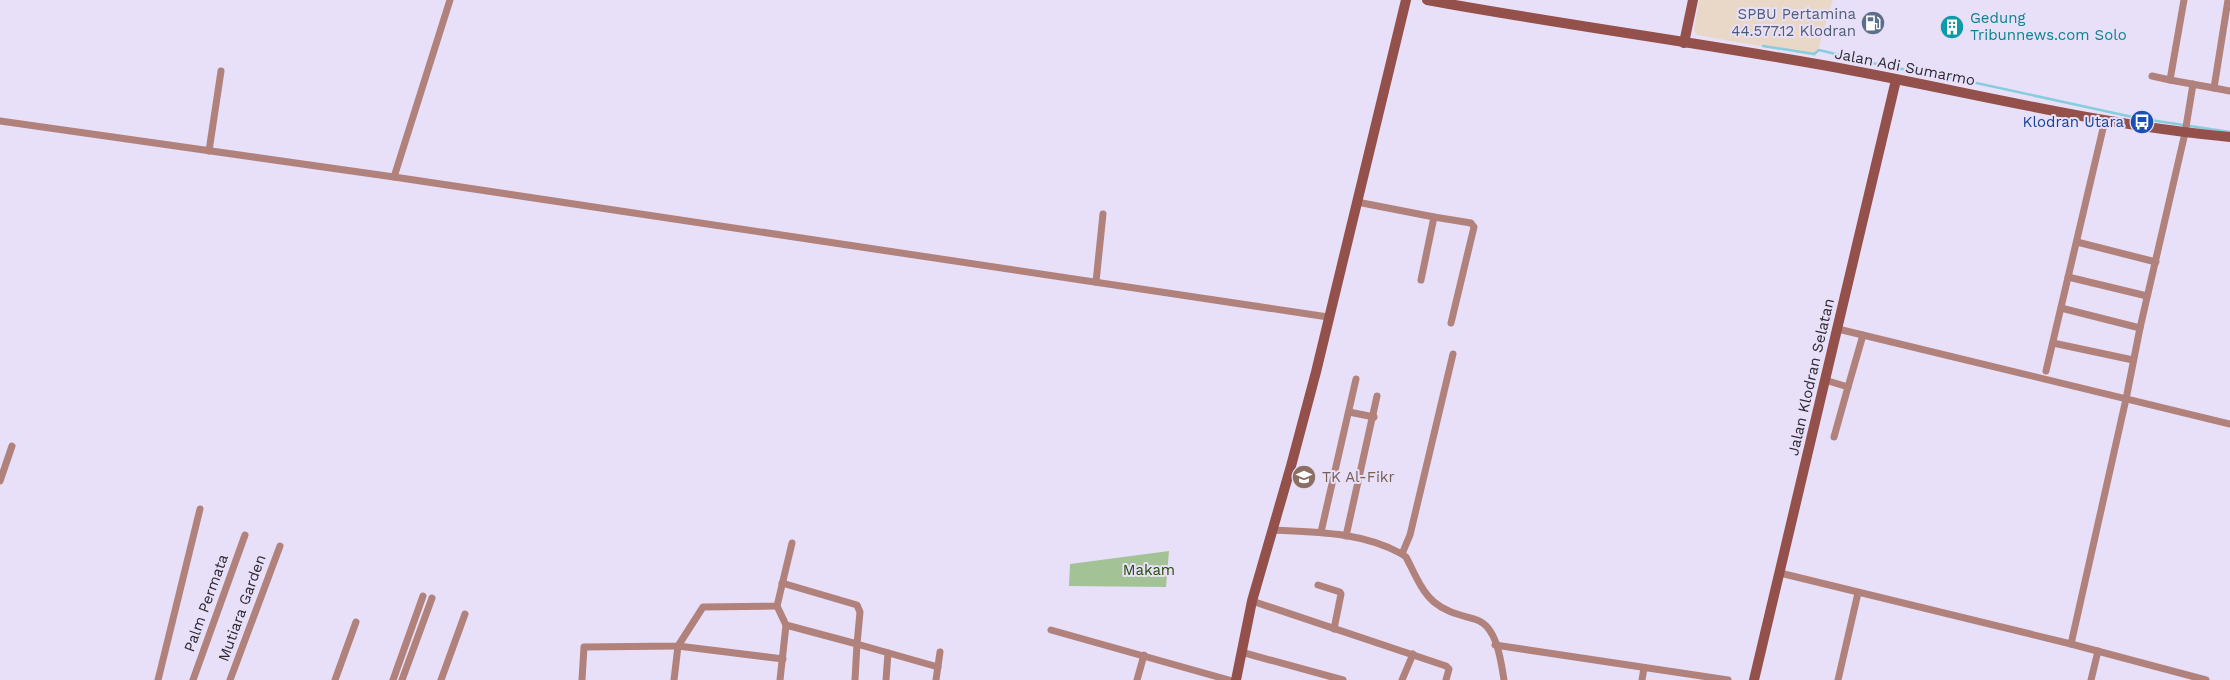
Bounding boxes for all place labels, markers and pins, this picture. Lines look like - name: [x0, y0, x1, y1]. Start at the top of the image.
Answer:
- place label: SPBU Pertamina 44.577.12 Klodran: [1731, 5, 1856, 40]
- place label: Gedung Tribunnews.com Solo: [1970, 9, 2127, 44]
- fuel station icon: SPBU Pertamina 44.577.12 Klodran: [1860, 10, 1886, 36]
- building icon: Gedung Tribunnews.com Solo: [1939, 14, 1965, 40]
- bus stop icon: Klodran Utara: [2129, 109, 2155, 135]
- place label: Klodran Utara: [2023, 113, 2125, 131]
- school or university icon: TK Al-Fikr: [1291, 464, 1317, 490]
- place label: TK Al-Fikr: [1322, 468, 1395, 486]

